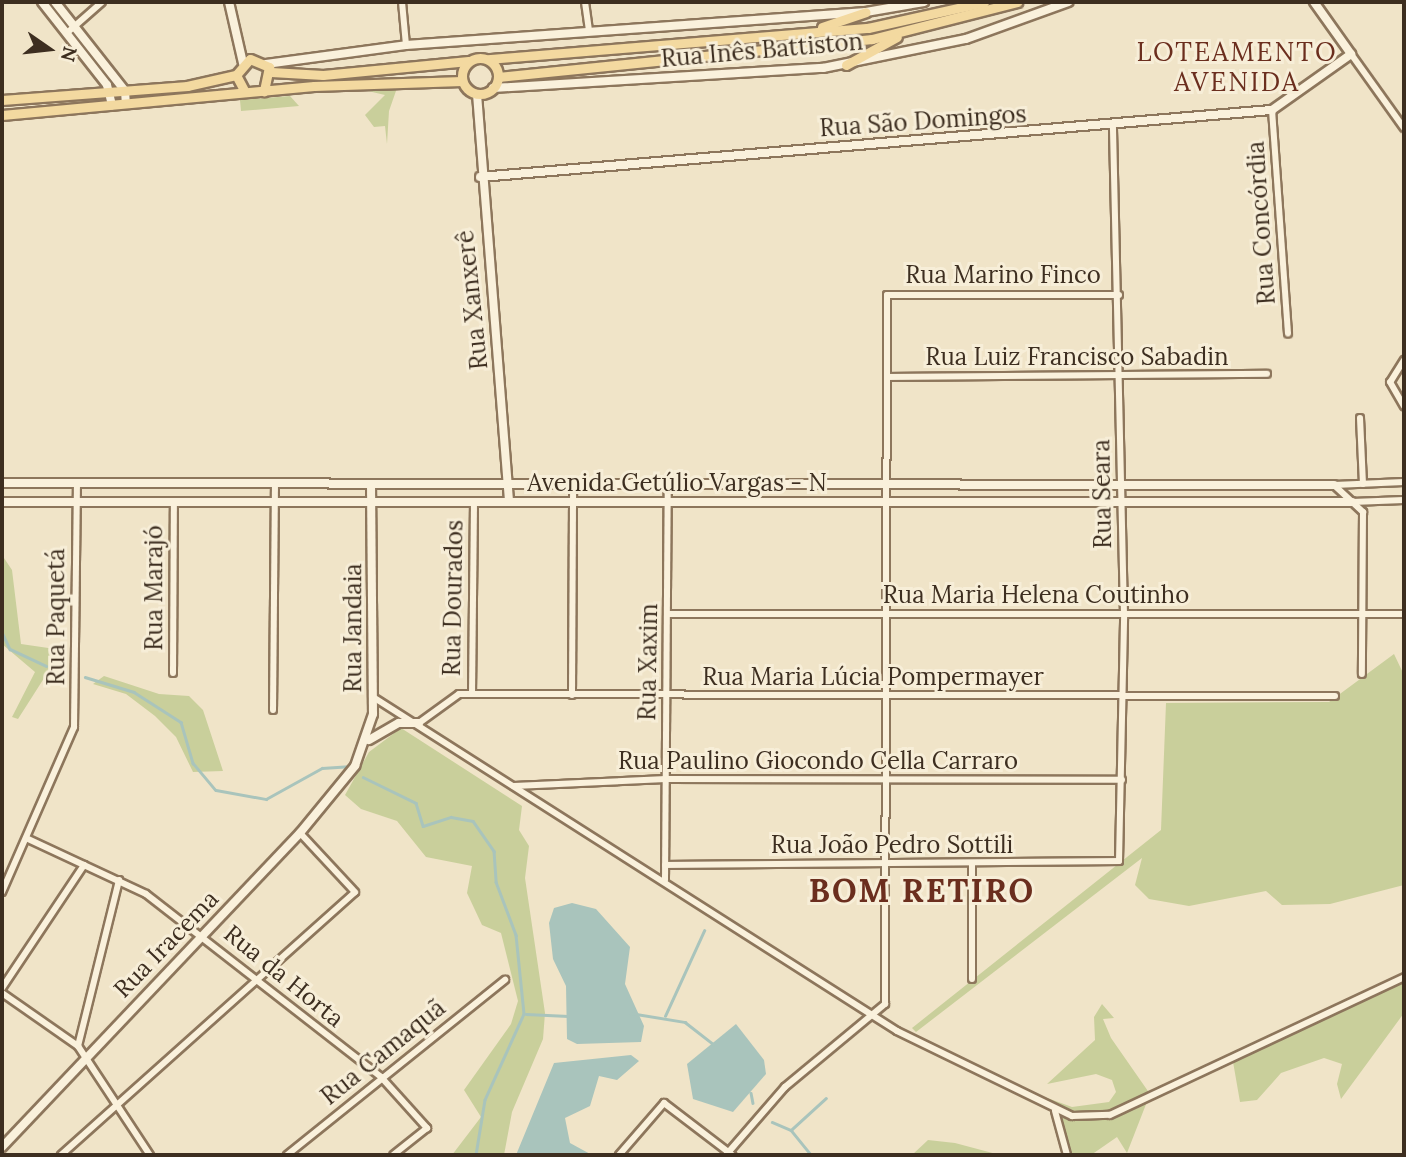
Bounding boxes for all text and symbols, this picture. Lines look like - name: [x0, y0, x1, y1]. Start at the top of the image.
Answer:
- north arrow: [14, 14, 84, 84]
- street label: Rua Inês Battiston: [660, 27, 864, 73]
- district label: LOTEAMENTO AVENIDA: [1138, 36, 1336, 98]
- text: N: [56, 44, 83, 64]
- street label: Rua São Domingos: [819, 99, 1027, 143]
- street label: Rua Concórdia: [1241, 140, 1281, 306]
- street label: Rua Xanxerê: [450, 229, 494, 371]
- street label: Rua Marino Finco: [905, 261, 1101, 289]
- street label: Rua Luiz Francisco Sabadin: [925, 343, 1229, 371]
- street label: Rua Seara: [1087, 439, 1117, 549]
- street label: Avenida Getúlio Vargas - N: [527, 469, 827, 497]
- street label: Rua Dourados: [437, 520, 469, 676]
- street label: Rua Marajó: [140, 525, 168, 651]
- street label: Rua Paquetá: [42, 548, 70, 686]
- street label: Rua Jandaia: [339, 563, 367, 693]
- street label: Rua Maria Helena Coutinho: [883, 581, 1189, 609]
- street label: Rua Xaxim: [633, 603, 663, 721]
- street label: Rua Maria Lúcia Pompermayer: [702, 663, 1044, 691]
- street label: Rua Paulino Giocondo Cella Carraro: [618, 747, 1018, 775]
- street label: Rua João Pedro Sottili: [771, 831, 1013, 859]
- district label: BOM RETIRO: [810, 872, 1034, 910]
- street label: Rua Iracema: [108, 884, 224, 1004]
- street label: Rua da Horta: [218, 919, 350, 1033]
- street label: Rua Camaquã: [315, 993, 451, 1111]

